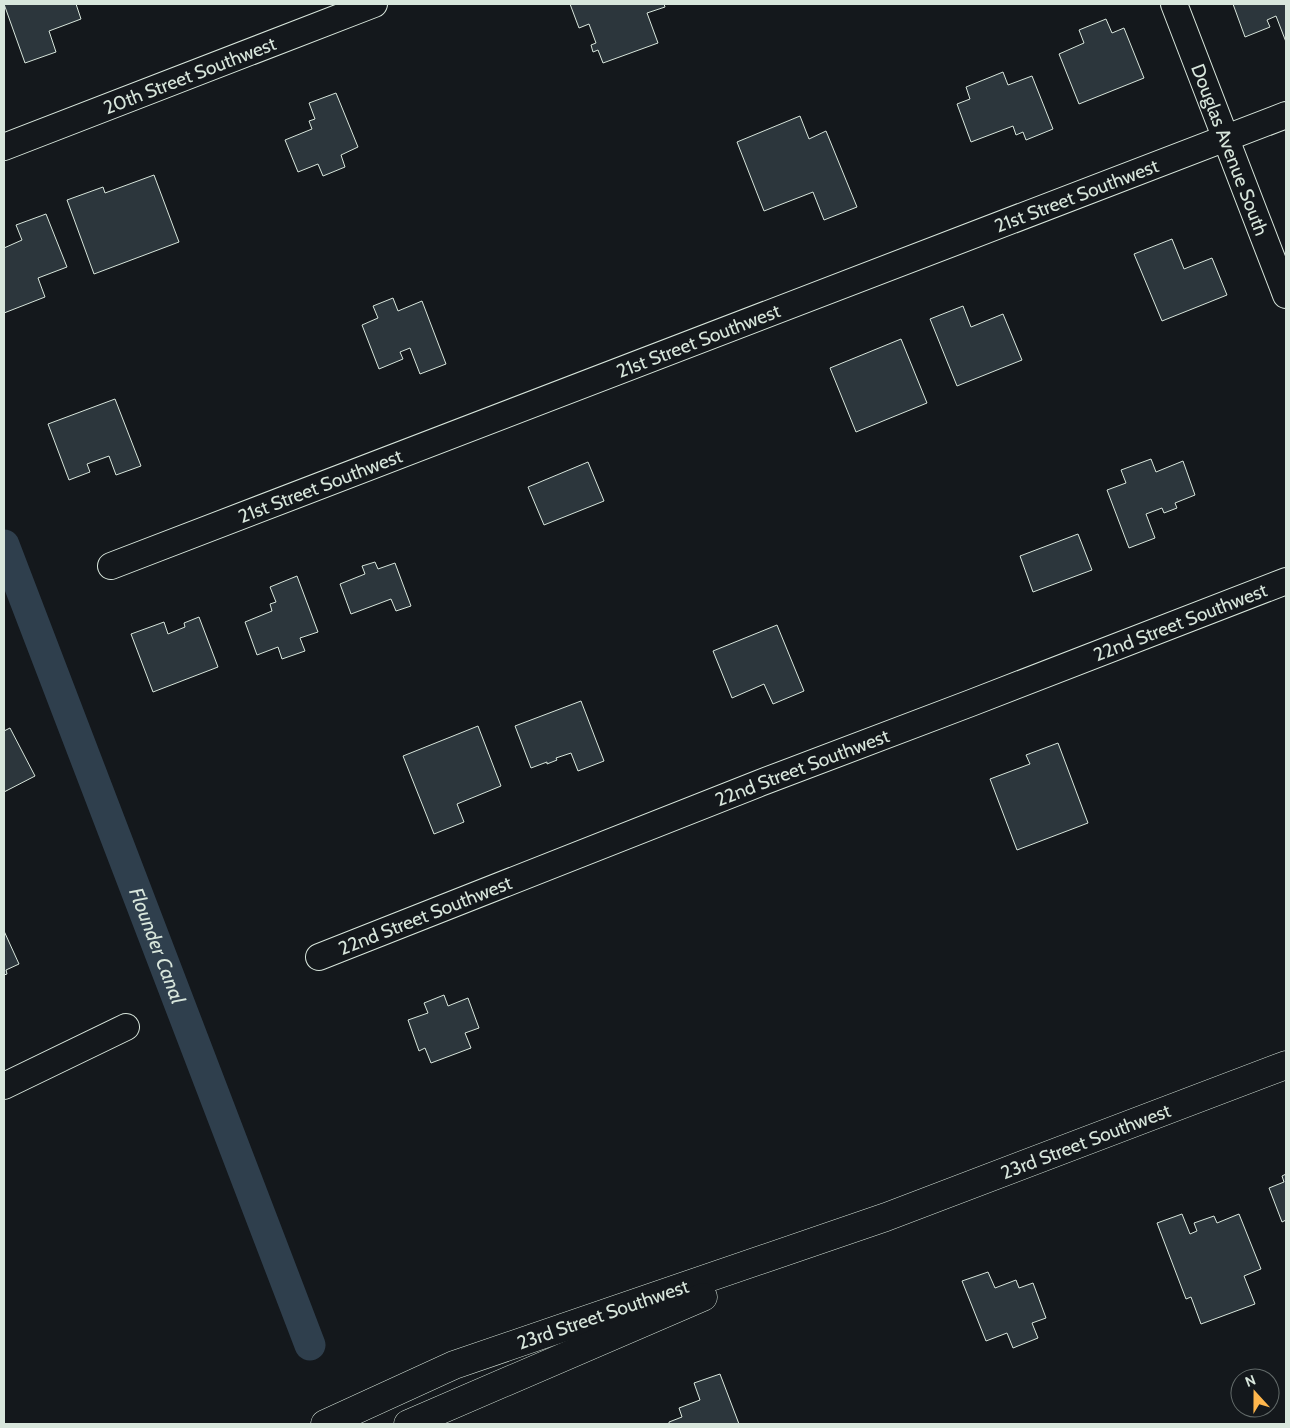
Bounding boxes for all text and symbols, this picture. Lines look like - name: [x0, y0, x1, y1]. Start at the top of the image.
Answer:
- street label: 20th Street Southwest: [100, 32, 280, 119]
- street label: Douglas Avenue South: [1186, 61, 1273, 239]
- street label: 21st Street Southwest: [991, 154, 1162, 238]
- street label: 21st Street Southwest: [613, 299, 784, 383]
- street label: 21st Street Southwest: [235, 444, 406, 528]
- street label: 22nd Street Southwest: [1090, 578, 1271, 666]
- street label: 22nd Street Southwest: [712, 724, 893, 812]
- street label: 22nd Street Southwest: [335, 871, 516, 960]
- water label: Flounder Canal: [124, 884, 190, 1007]
- street label: 23rd Street Southwest: [998, 1099, 1174, 1184]
- street label: 23rd Street Southwest: [514, 1274, 692, 1355]
- north arrow: [1230, 1368, 1280, 1418]
- text: N: [1242, 1371, 1258, 1391]

